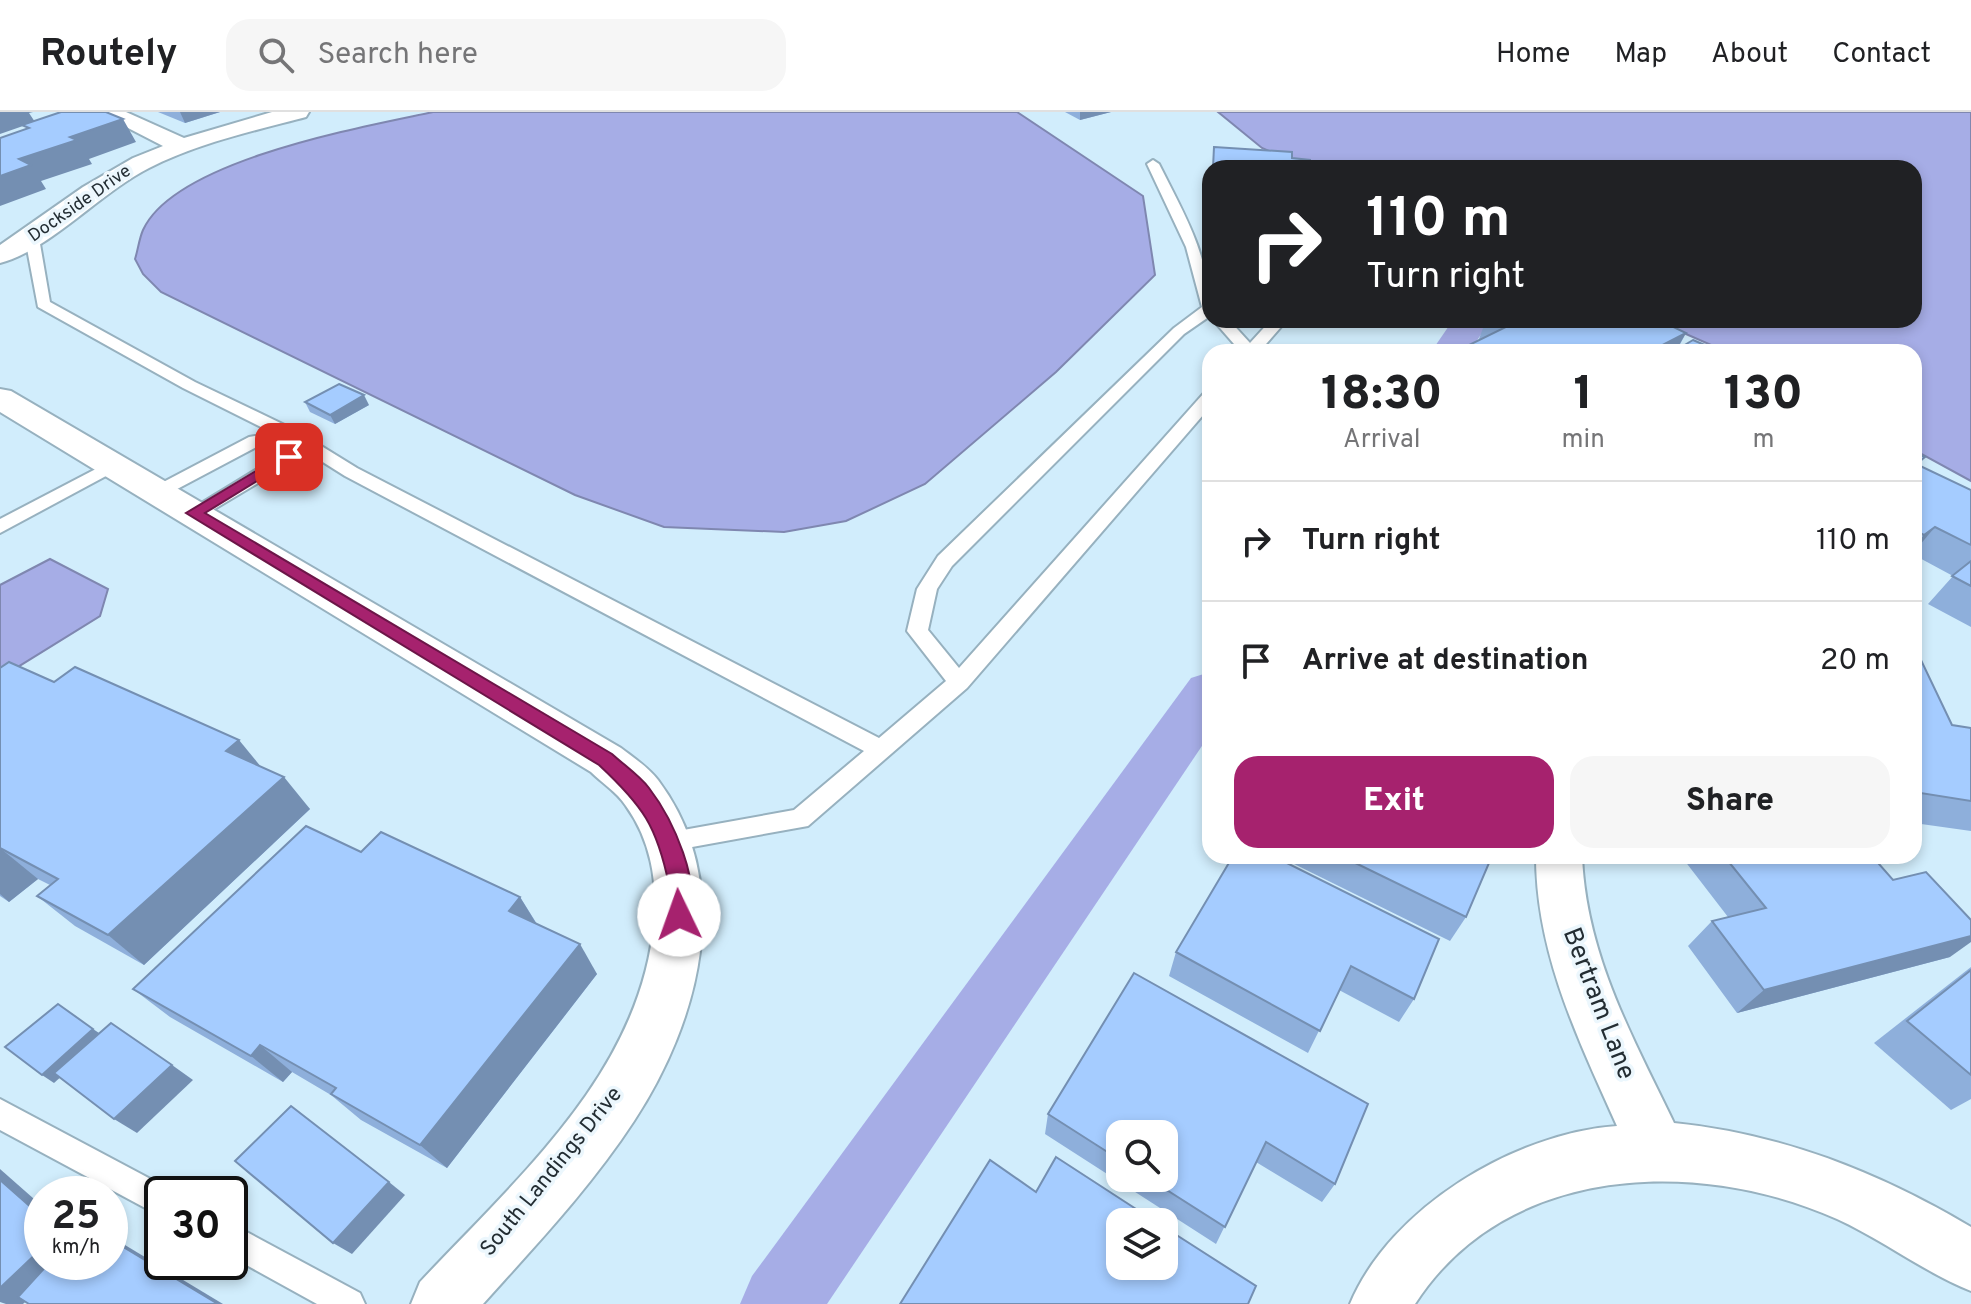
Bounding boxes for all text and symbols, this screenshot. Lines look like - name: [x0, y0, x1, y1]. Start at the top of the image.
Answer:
- search box: [226, 19, 786, 91]
- text: Routely: [40, 31, 178, 80]
- icon: search: [254, 33, 298, 77]
- text: Search here: [318, 37, 478, 74]
- text: Home: [1496, 37, 1570, 73]
- text: Map: [1614, 37, 1667, 73]
- text: About: [1711, 37, 1788, 73]
- text: Contact: [1832, 37, 1931, 73]
- street label: Dockside Drive: [24, 160, 136, 248]
- text: 110 m: [1366, 186, 1511, 256]
- icon: right: [1234, 192, 1338, 296]
- text: Turn right: [1366, 255, 1525, 301]
- text: 18:30: [1321, 366, 1443, 426]
- text: 1: [1573, 366, 1593, 426]
- text: 130: [1724, 366, 1803, 426]
- pin: [255, 423, 323, 491]
- text: Arrival: [1343, 424, 1421, 457]
- text: min: [1562, 424, 1605, 457]
- text: m: [1752, 424, 1774, 457]
- icon: arrive: [267, 435, 311, 479]
- icon: right: [1234, 519, 1278, 563]
- text: Turn right: [1302, 523, 1440, 560]
- text: 110 m: [1816, 523, 1890, 560]
- icon: arrive: [1234, 639, 1278, 683]
- text: Arrive at destination: [1302, 643, 1588, 680]
- text: 20 m: [1820, 643, 1890, 680]
- button: Exit: [1234, 756, 1554, 848]
- button: Share: [1570, 756, 1890, 848]
- position arrow: [637, 873, 721, 957]
- street label: Bertram Lane: [1554, 923, 1642, 1085]
- street label: South Landings Drive: [475, 1082, 629, 1262]
- map controls: [1106, 1120, 1178, 1280]
- button: search: [1106, 1120, 1178, 1192]
- speed limit sign: 30: [144, 1176, 248, 1280]
- text: 25: [52, 1193, 100, 1243]
- button: layers: [1106, 1208, 1178, 1280]
- text: km/h: [52, 1235, 100, 1261]

